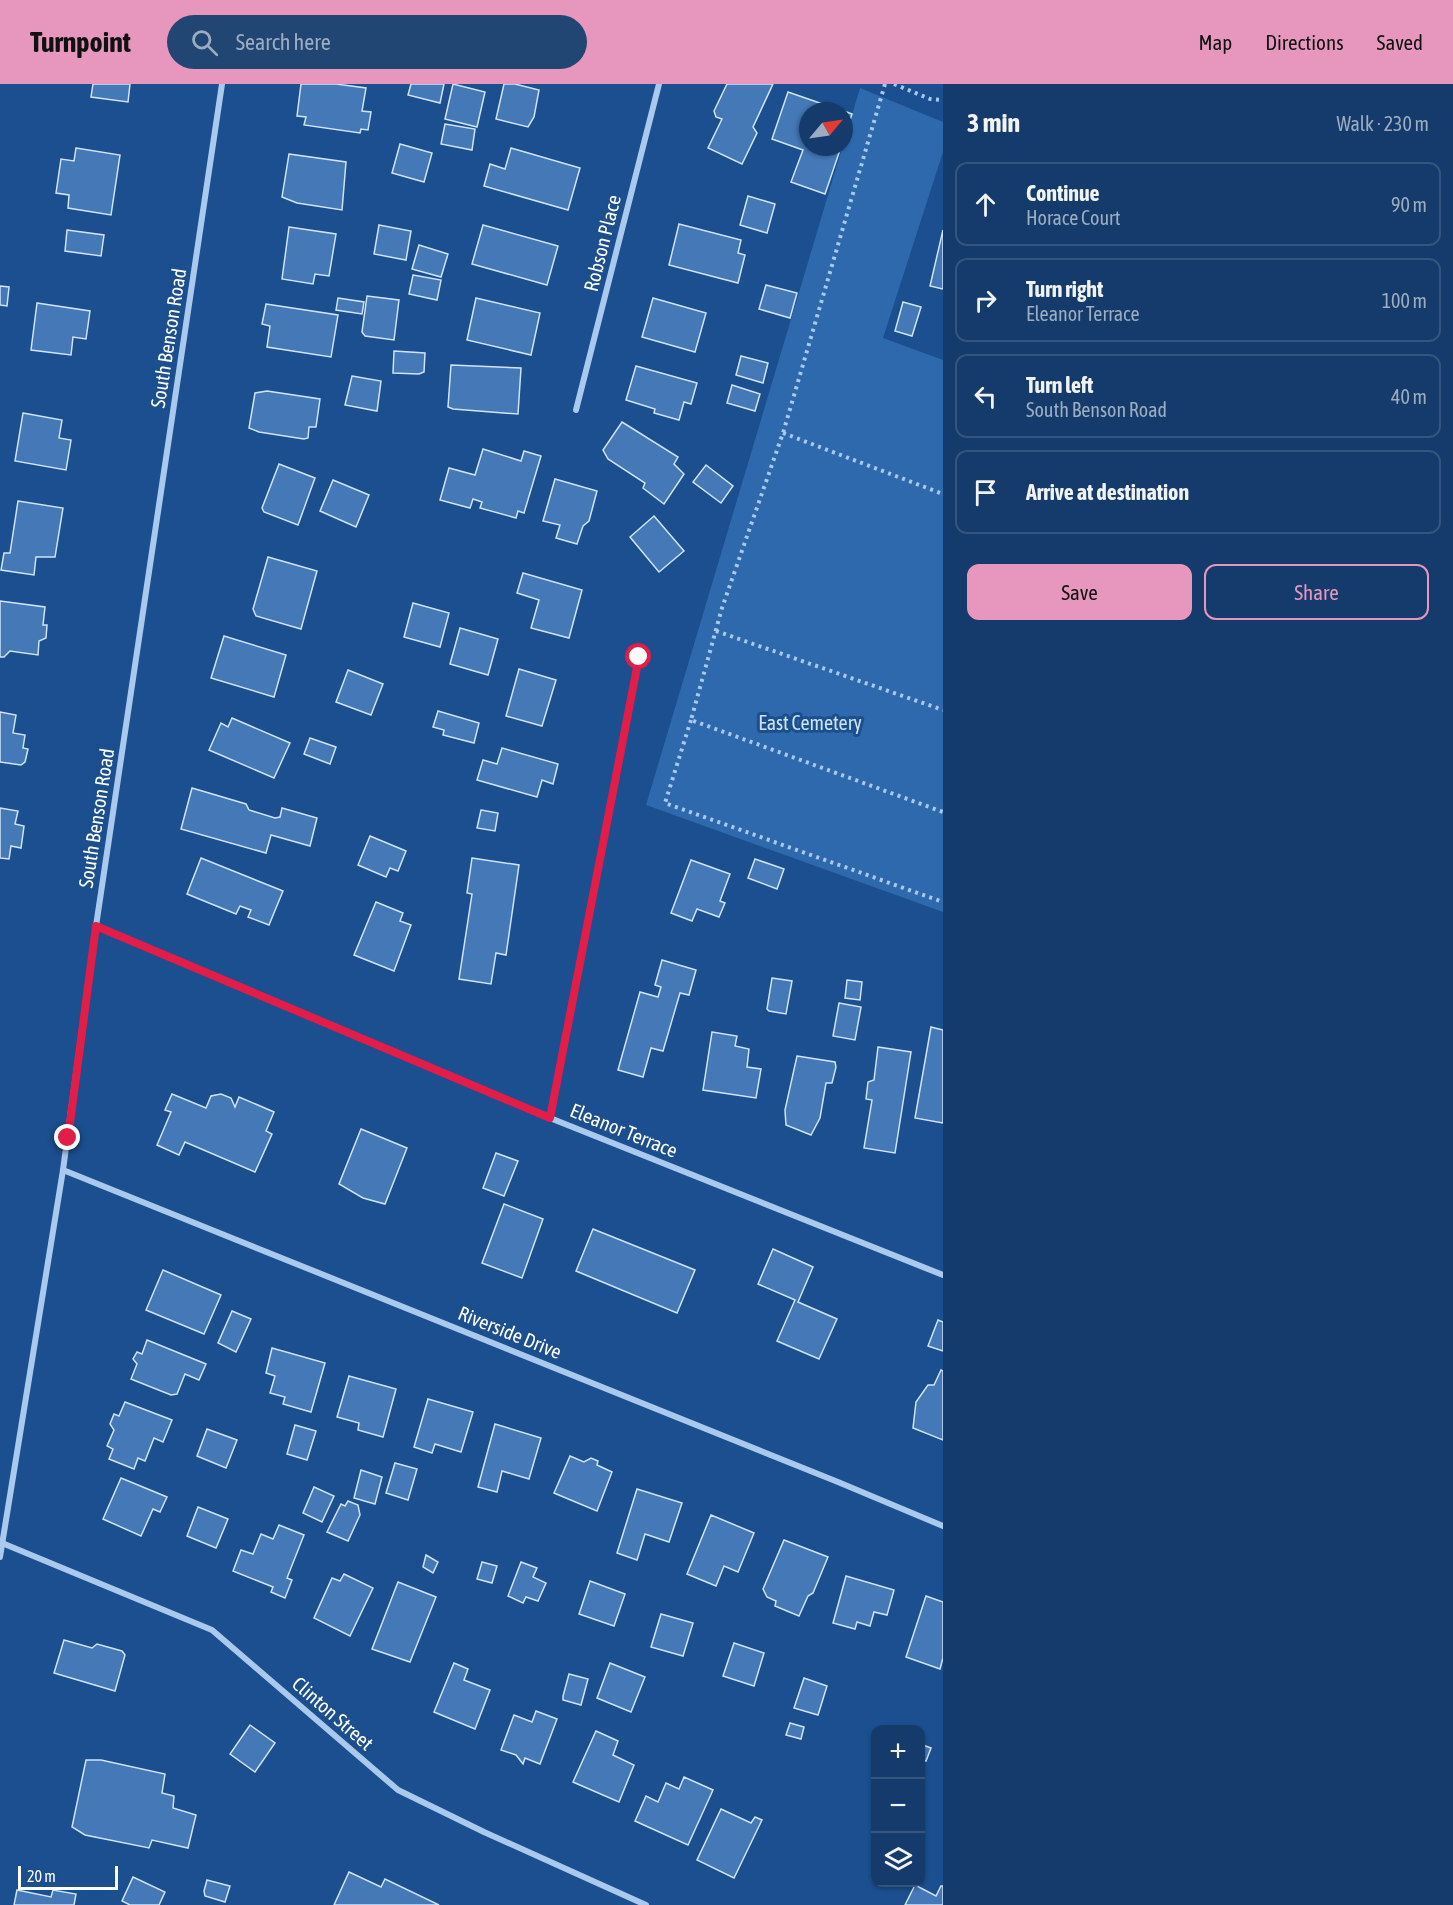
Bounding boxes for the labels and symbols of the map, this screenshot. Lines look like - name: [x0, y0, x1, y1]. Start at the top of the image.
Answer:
- north arrow: [799, 102, 853, 156]
- street label: Robson Place: [579, 192, 625, 294]
- street label: South Benson Road: [146, 267, 190, 409]
- route start: [625, 643, 651, 669]
- park label: East Cemetery: [758, 711, 862, 734]
- street label: South Benson Road: [74, 747, 118, 889]
- street label: Eleanor Terrace: [567, 1098, 681, 1162]
- route end: [54, 1124, 80, 1150]
- street label: Riverside Drive: [455, 1301, 565, 1363]
- street label: Clinton Street: [288, 1672, 378, 1755]
- scale bar: [18, 1863, 118, 1890]

